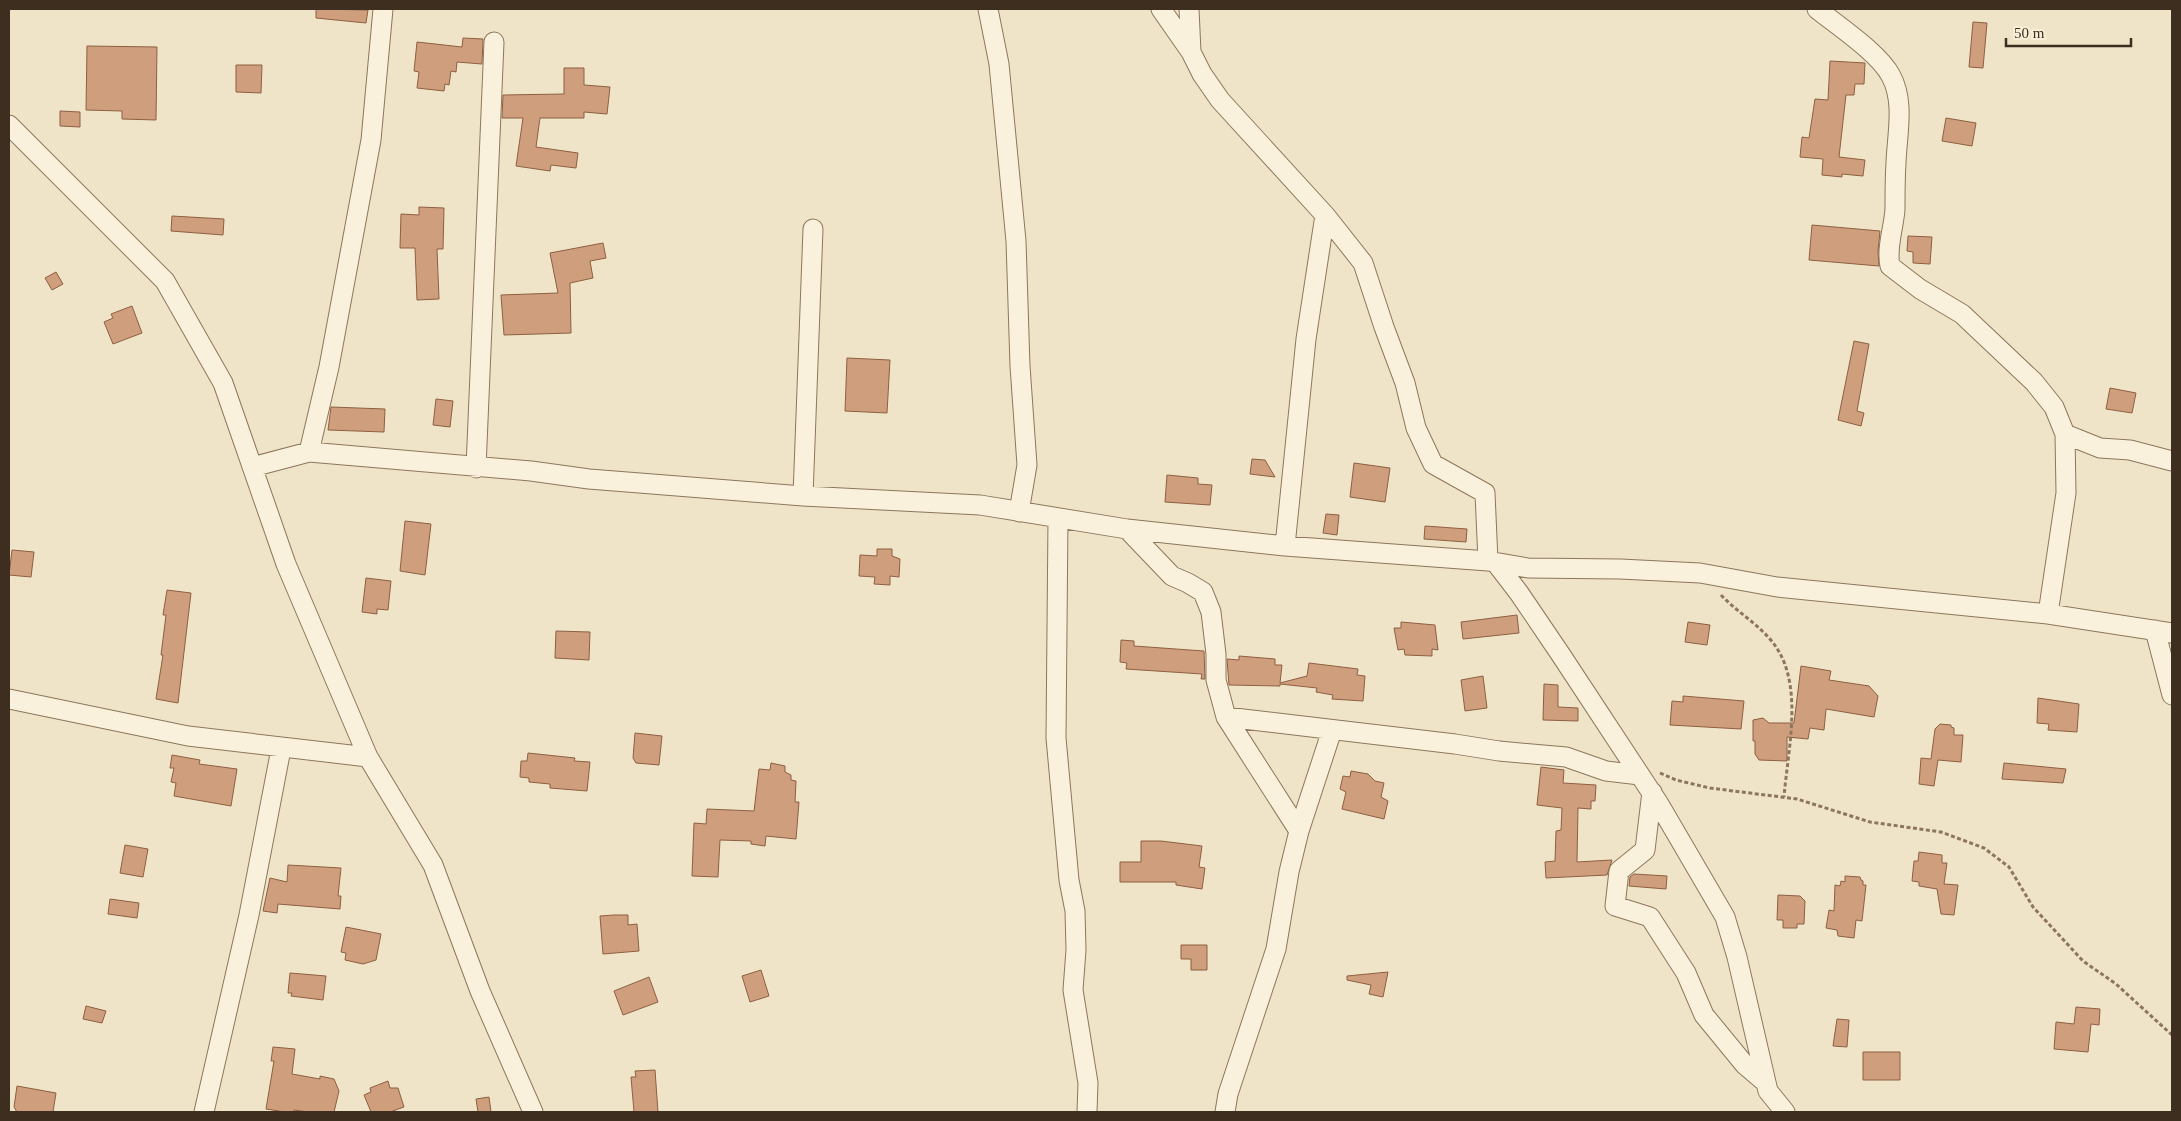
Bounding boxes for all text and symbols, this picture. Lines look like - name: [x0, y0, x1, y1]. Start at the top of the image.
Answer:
- scale bar: [2006, 15, 2131, 47]
- text: 50 m: [2014, 25, 2045, 41]

